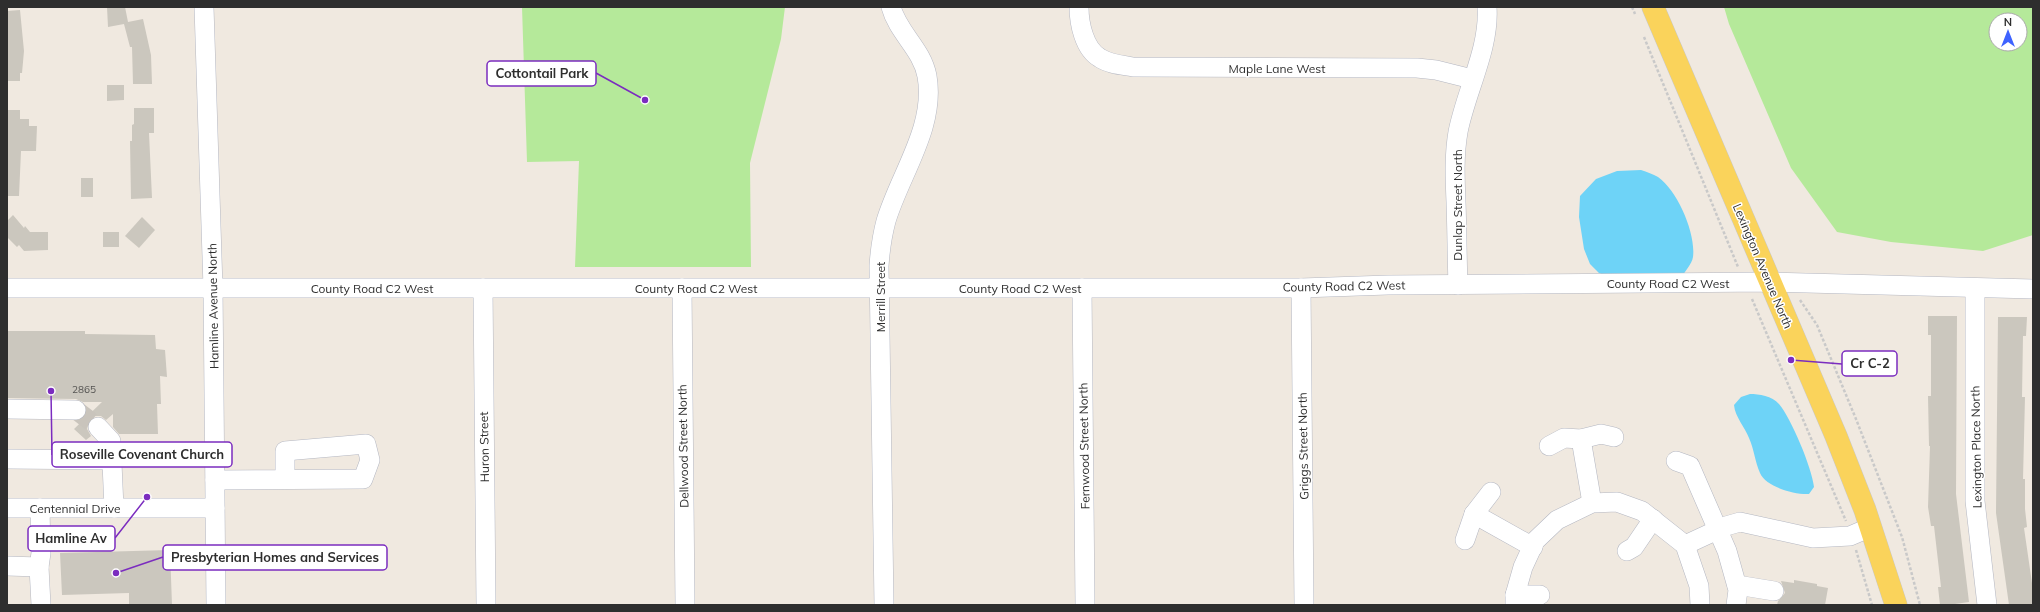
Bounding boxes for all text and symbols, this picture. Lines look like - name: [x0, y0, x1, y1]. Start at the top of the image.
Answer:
- north arrow: [1988, 12, 2028, 52]
- text: N: [2004, 15, 2012, 29]
- callout: Cottontail Park: [487, 61, 596, 86]
- street label: Maple Lane West: [1229, 61, 1325, 76]
- text: Cottontail Park: [495, 65, 589, 81]
- street label: Dunlap Street North: [1450, 149, 1465, 261]
- street label: Lexington Avenue North: [1730, 201, 1796, 331]
- street label: Hamline Avenue North: [204, 243, 222, 369]
- street label: Merrill Street: [873, 262, 888, 332]
- street label: County Road C2 West: [1607, 276, 1729, 291]
- street label: County Road C2 West: [1283, 277, 1405, 295]
- street label: County Road C2 West: [311, 281, 433, 296]
- street label: County Road C2 West: [635, 281, 757, 296]
- street label: County Road C2 West: [959, 281, 1081, 296]
- callout: Cr C-2: [1842, 351, 1897, 376]
- text: Cr C-2: [1850, 355, 1890, 371]
- street label: Fernwood Street North: [1075, 382, 1093, 510]
- house number: 2865: [72, 383, 96, 396]
- street label: Dellwood Street North: [674, 384, 692, 508]
- street label: Lexington Place North: [1967, 386, 1985, 508]
- street label: Griggs Street North: [1295, 392, 1311, 500]
- street label: Huron Street: [476, 412, 492, 482]
- callout: Roseville Covenant Church: [52, 442, 232, 467]
- text: Roseville Covenant Church: [60, 446, 224, 462]
- street label: Centennial Drive: [29, 501, 121, 516]
- callout: Hamline Av: [28, 526, 115, 551]
- text: Hamline Av: [35, 530, 108, 546]
- callout: Presbyterian Homes and Services: [163, 545, 387, 570]
- text: Presbyterian Homes and Services: [171, 549, 379, 566]

